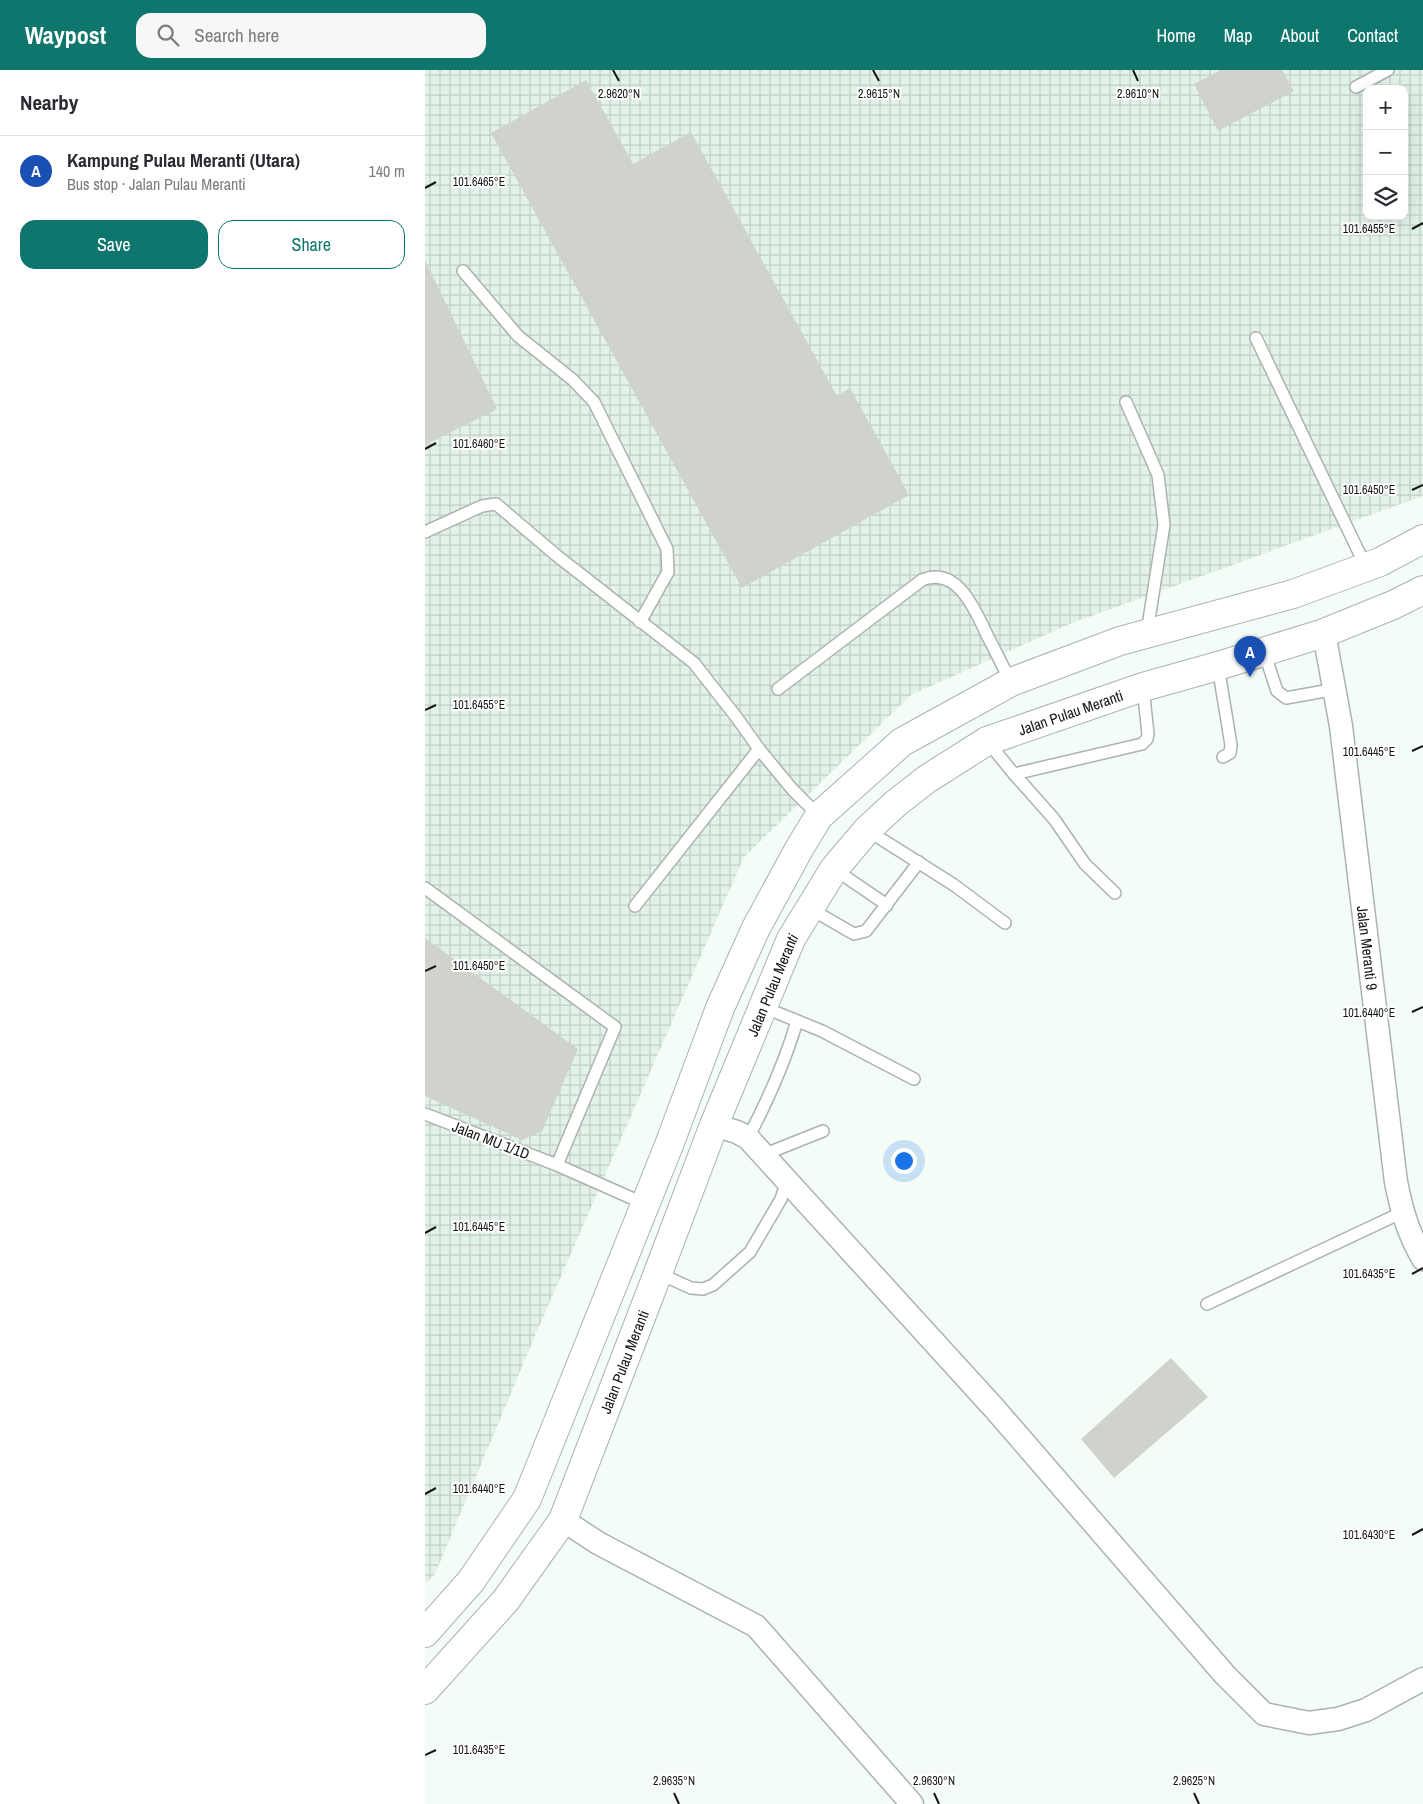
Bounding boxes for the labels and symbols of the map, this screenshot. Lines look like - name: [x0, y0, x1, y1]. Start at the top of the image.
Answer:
- text: 2.9620°N: [598, 86, 640, 102]
- text: 2.9615°N: [858, 86, 900, 102]
- text: 2.9610°N: [1117, 86, 1159, 102]
- text: 101.6465°E: [453, 174, 505, 190]
- text: 101.6455°E: [1343, 221, 1395, 237]
- text: 101.6460°E: [453, 436, 505, 452]
- text: 101.6450°E: [1343, 482, 1395, 498]
- pin: A: [1234, 636, 1266, 677]
- street label: Jalan Pulau Meranti: [1015, 684, 1126, 740]
- text: 101.6455°E: [453, 697, 505, 713]
- text: 101.6445°E: [1343, 744, 1395, 760]
- street label: Jalan Meranti 9: [1352, 904, 1383, 991]
- street label: Jalan Pulau Meranti: [741, 929, 803, 1039]
- text: 101.6450°E: [453, 958, 505, 974]
- text: 101.6440°E: [1343, 1005, 1395, 1021]
- street label: Jalan MU 1/1D: [449, 1116, 533, 1164]
- your location: [891, 1148, 917, 1174]
- text: 101.6445°E: [453, 1219, 505, 1235]
- text: 101.6435°E: [1343, 1266, 1395, 1282]
- street label: Jalan Pulau Meranti: [594, 1307, 653, 1416]
- text: 101.6440°E: [453, 1481, 505, 1497]
- text: 101.6430°E: [1343, 1527, 1395, 1543]
- text: 101.6435°E: [453, 1742, 505, 1758]
- text: 2.9635°N: [653, 1773, 695, 1789]
- text: 2.9630°N: [913, 1773, 955, 1789]
- text: 2.9625°N: [1173, 1773, 1215, 1789]

